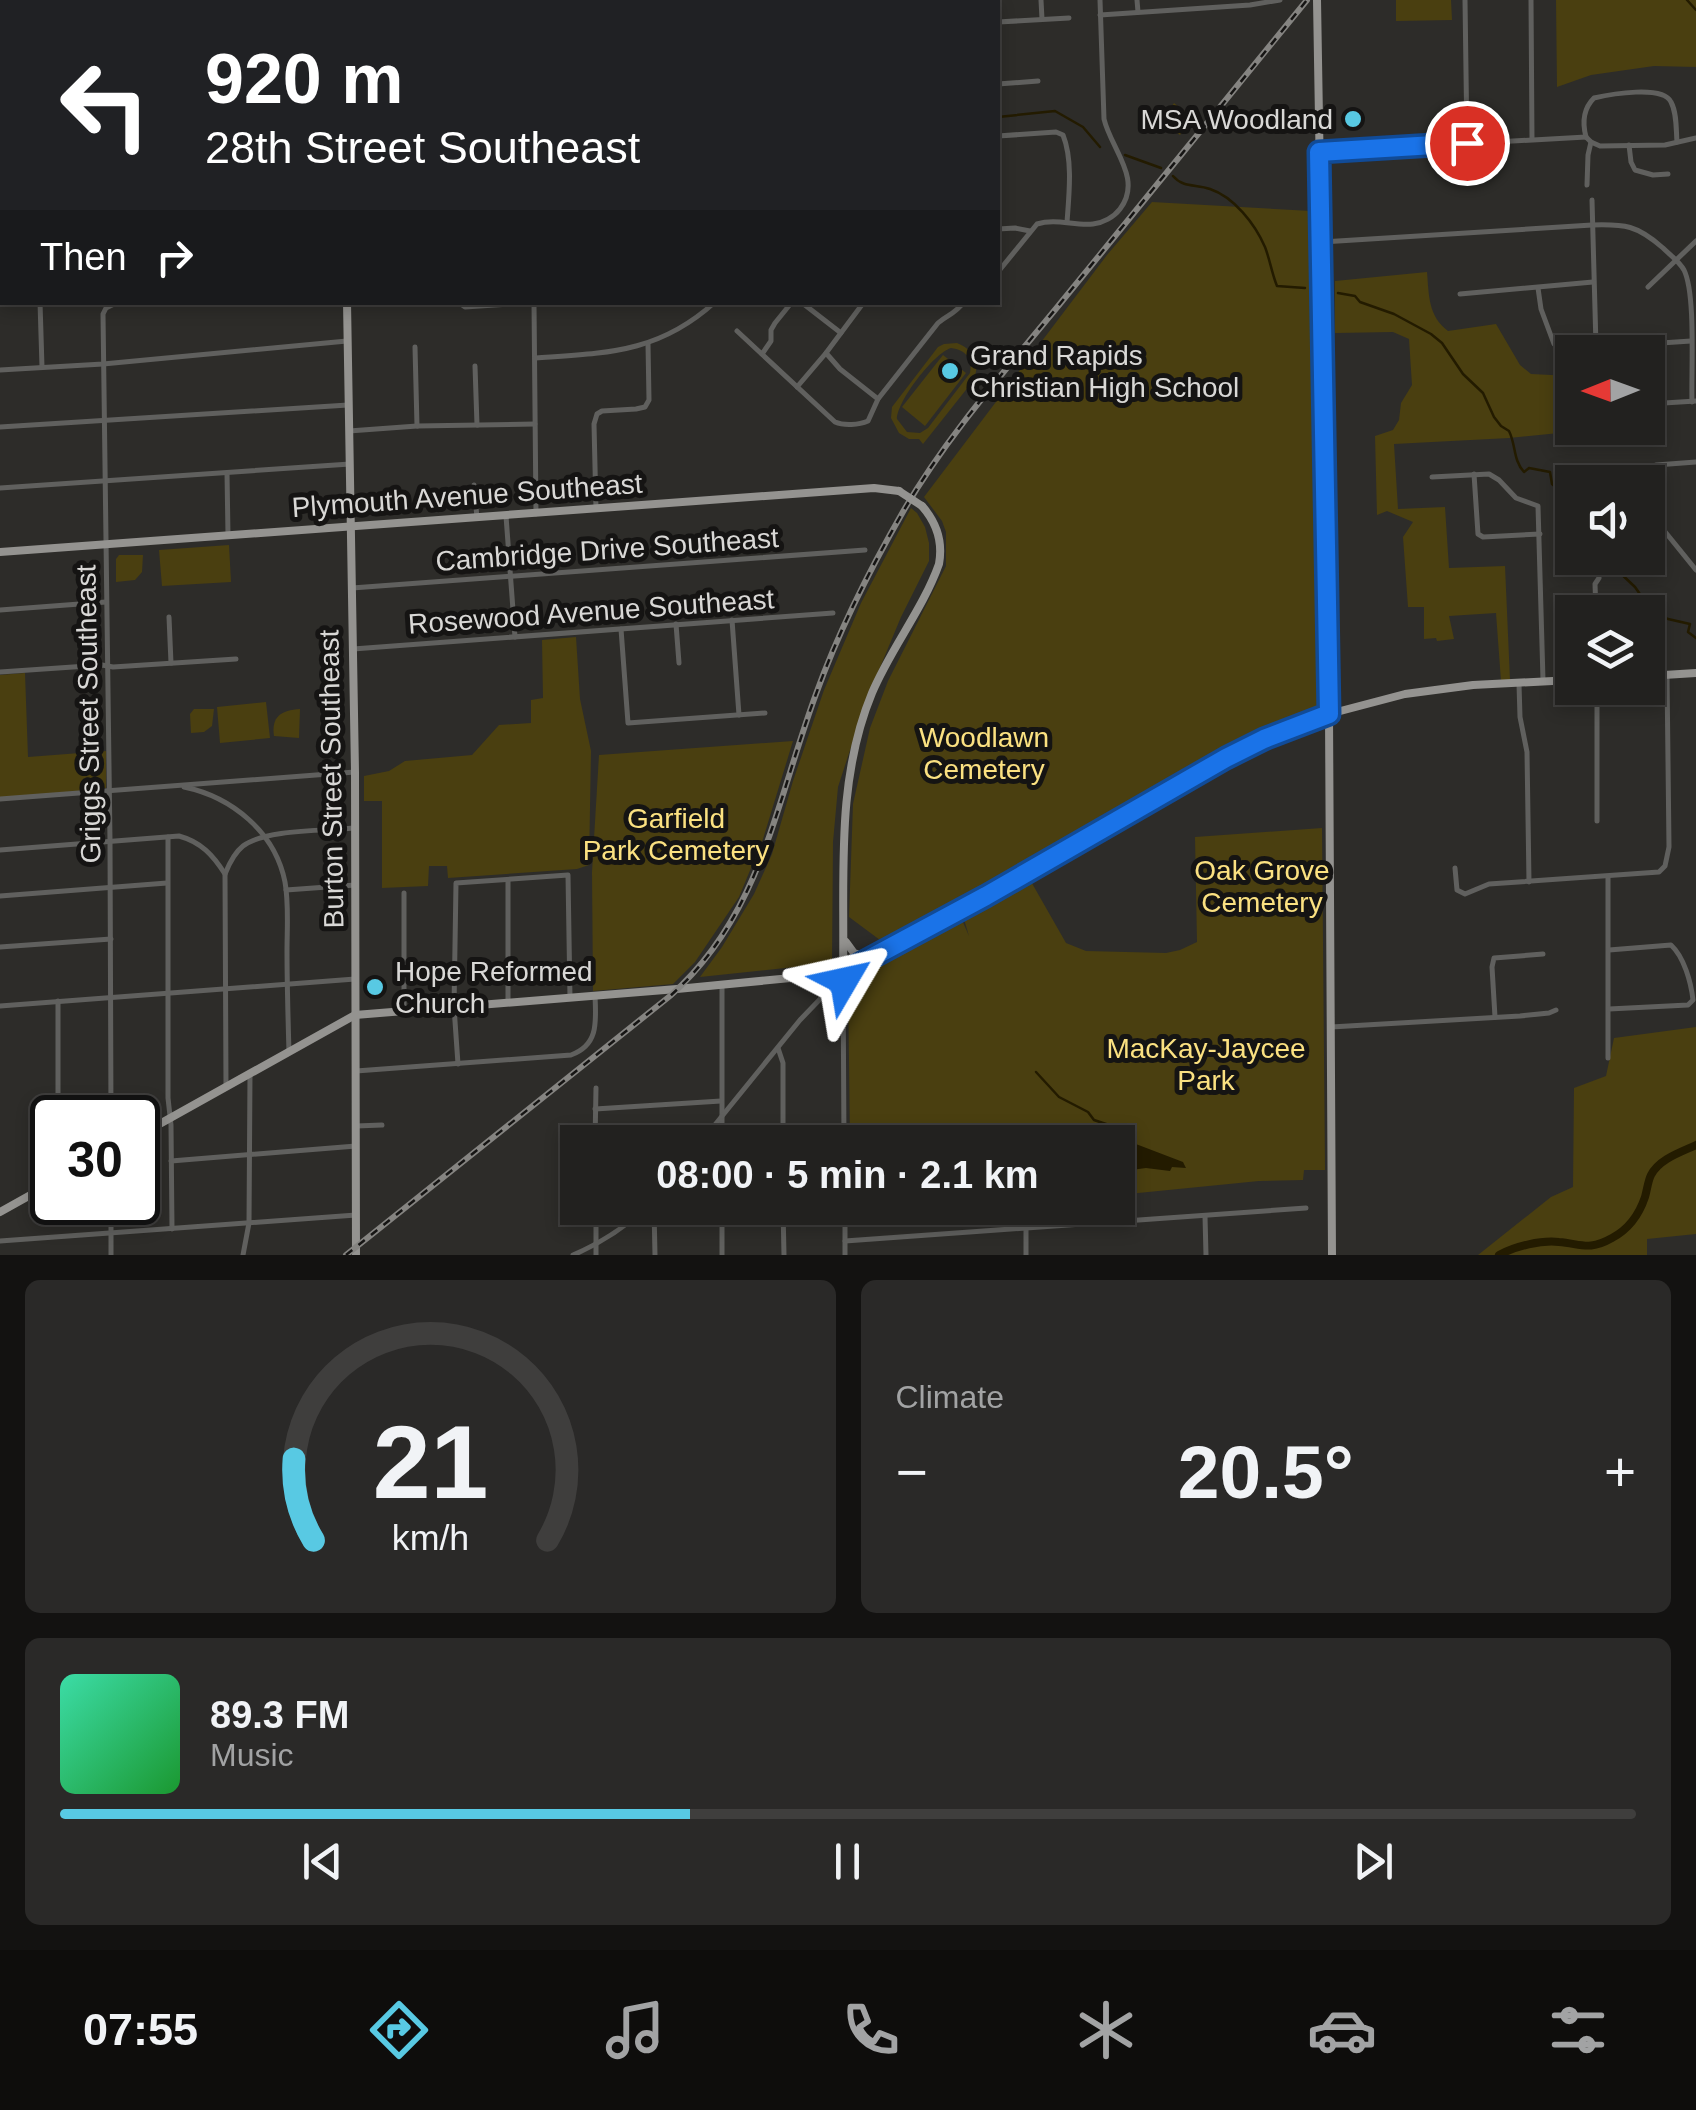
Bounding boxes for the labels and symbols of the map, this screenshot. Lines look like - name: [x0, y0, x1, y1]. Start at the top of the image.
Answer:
- pin: [1425, 101, 1510, 186]
- place label: MSA Woodland: [1141, 104, 1333, 135]
- marker: MSA Woodland: [1342, 108, 1364, 130]
- north arrow: [1555, 335, 1665, 445]
- place label: Grand Rapids Christian High School: [970, 340, 1239, 403]
- marker: Grand Rapids Christian High School: [939, 360, 961, 382]
- street label: Plymouth Avenue Southeast: [291, 468, 644, 523]
- street label: Cambridge Drive Southeast: [434, 522, 780, 577]
- street label: Griggs Street Southeast: [70, 564, 107, 864]
- street label: Rosewood Avenue Southeast: [407, 583, 775, 640]
- street label: Burton Street Southeast: [313, 629, 350, 929]
- park label: Woodlawn Cemetery: [919, 722, 1049, 785]
- park label: Garfield Park Cemetery: [583, 803, 769, 866]
- park label: Oak Grove Cemetery: [1194, 855, 1330, 918]
- position arrow: [792, 929, 896, 1033]
- place label: Hope Reformed Church: [395, 956, 593, 1019]
- marker: Hope Reformed Church: [364, 976, 386, 998]
- park label: MacKay-Jaycee Park: [1106, 1033, 1306, 1096]
- speed limit sign: 30: [30, 1095, 160, 1225]

